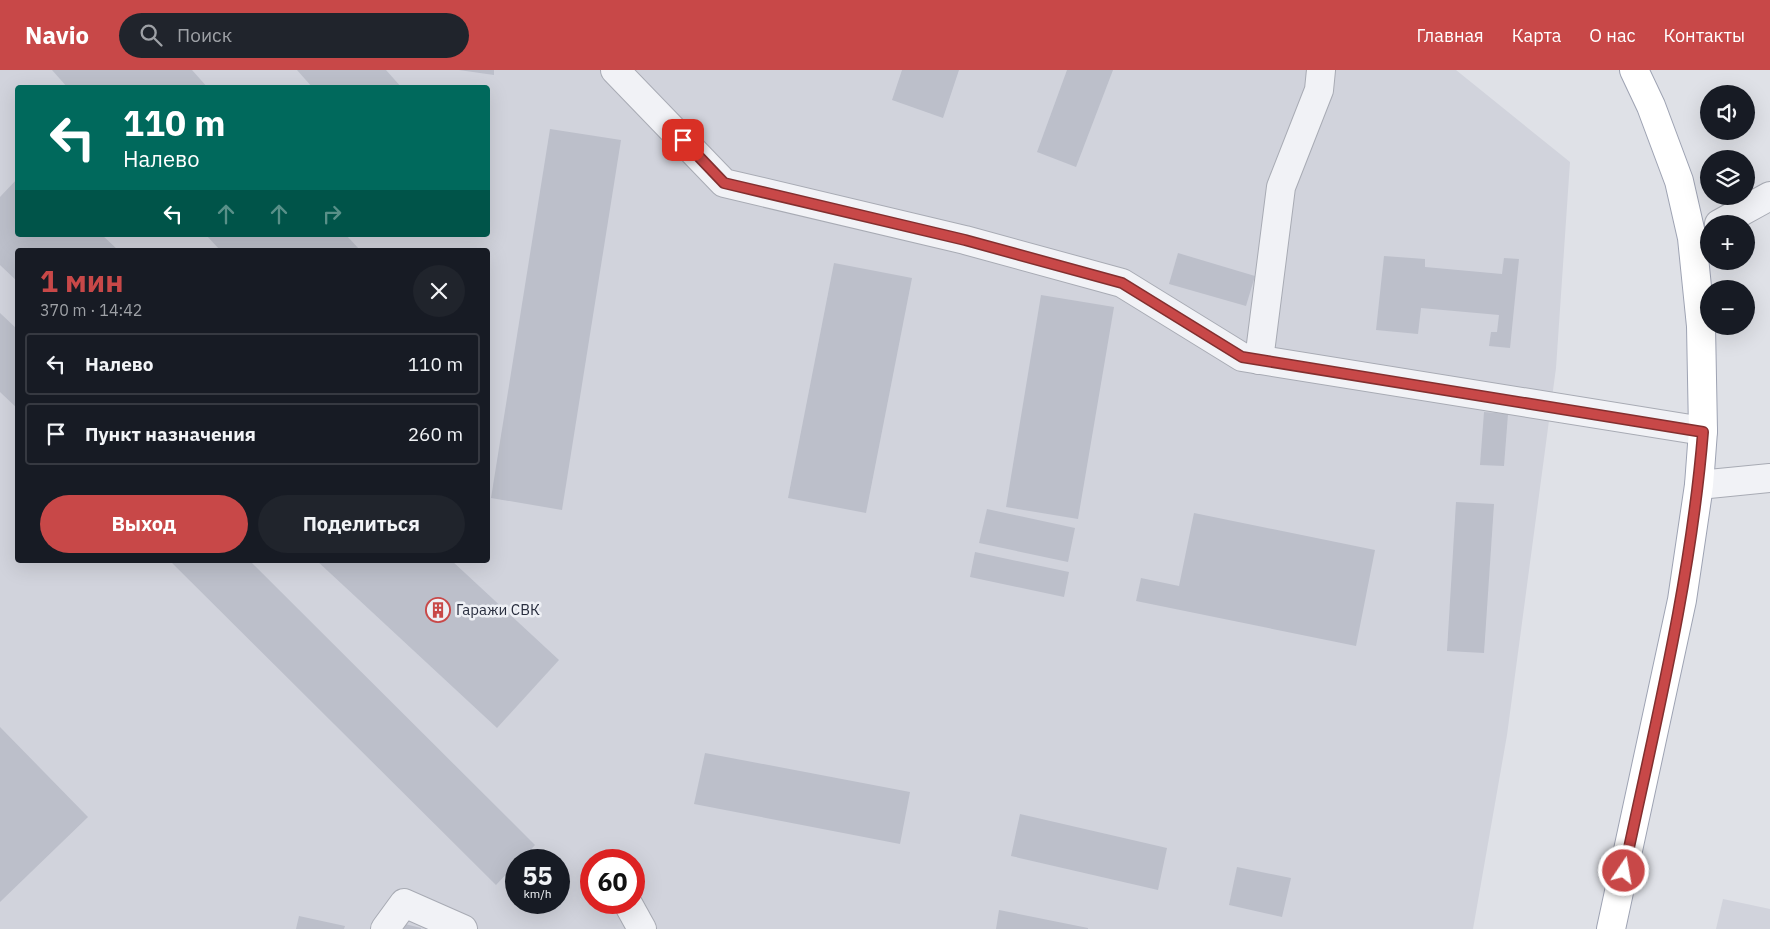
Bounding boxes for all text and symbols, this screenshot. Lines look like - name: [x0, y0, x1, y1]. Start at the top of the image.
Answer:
- search box: [119, 13, 469, 58]
- text: Navio: [25, 19, 89, 51]
- icon: search: [137, 21, 165, 49]
- text: Поиск: [177, 23, 232, 47]
- text: Главная: [1416, 24, 1484, 47]
- text: Карта: [1512, 24, 1561, 47]
- text: О нас: [1589, 24, 1636, 47]
- text: Контакты: [1664, 24, 1745, 47]
- map controls: [1700, 85, 1755, 335]
- button: sound: [1700, 85, 1755, 140]
- text: 110 m: [123, 100, 226, 146]
- icon: left: [40, 105, 105, 170]
- pin: [662, 119, 704, 161]
- icon: arrive: [669, 126, 697, 154]
- text: Налево: [123, 144, 200, 173]
- button: layers: [1700, 150, 1755, 205]
- icon: left: [159, 200, 187, 228]
- icon: ahead: [212, 200, 240, 228]
- icon: ahead: [265, 200, 293, 228]
- icon: right: [318, 200, 346, 228]
- button: +: [1700, 215, 1755, 270]
- text: 1 мин: [40, 261, 124, 300]
- button: close: [413, 265, 465, 317]
- button: −: [1700, 280, 1755, 335]
- text: 370 m · 14:42: [40, 300, 142, 320]
- icon: left: [42, 350, 70, 378]
- text: Налево: [85, 352, 154, 376]
- text: 110 m: [408, 352, 463, 376]
- icon: arrive: [42, 420, 70, 448]
- text: Пункт назначения: [85, 422, 256, 446]
- text: 260 m: [408, 422, 463, 446]
- button: Выход: [40, 495, 248, 553]
- button: Поделиться: [258, 495, 465, 553]
- building icon: Гаражи СВК: [425, 597, 451, 623]
- place label: Гаражи СВК: [456, 600, 540, 619]
- position arrow: [1597, 844, 1649, 896]
- speed limit sign: 60: [580, 849, 645, 914]
- text: 55: [522, 859, 553, 892]
- text: km/h: [523, 886, 552, 901]

